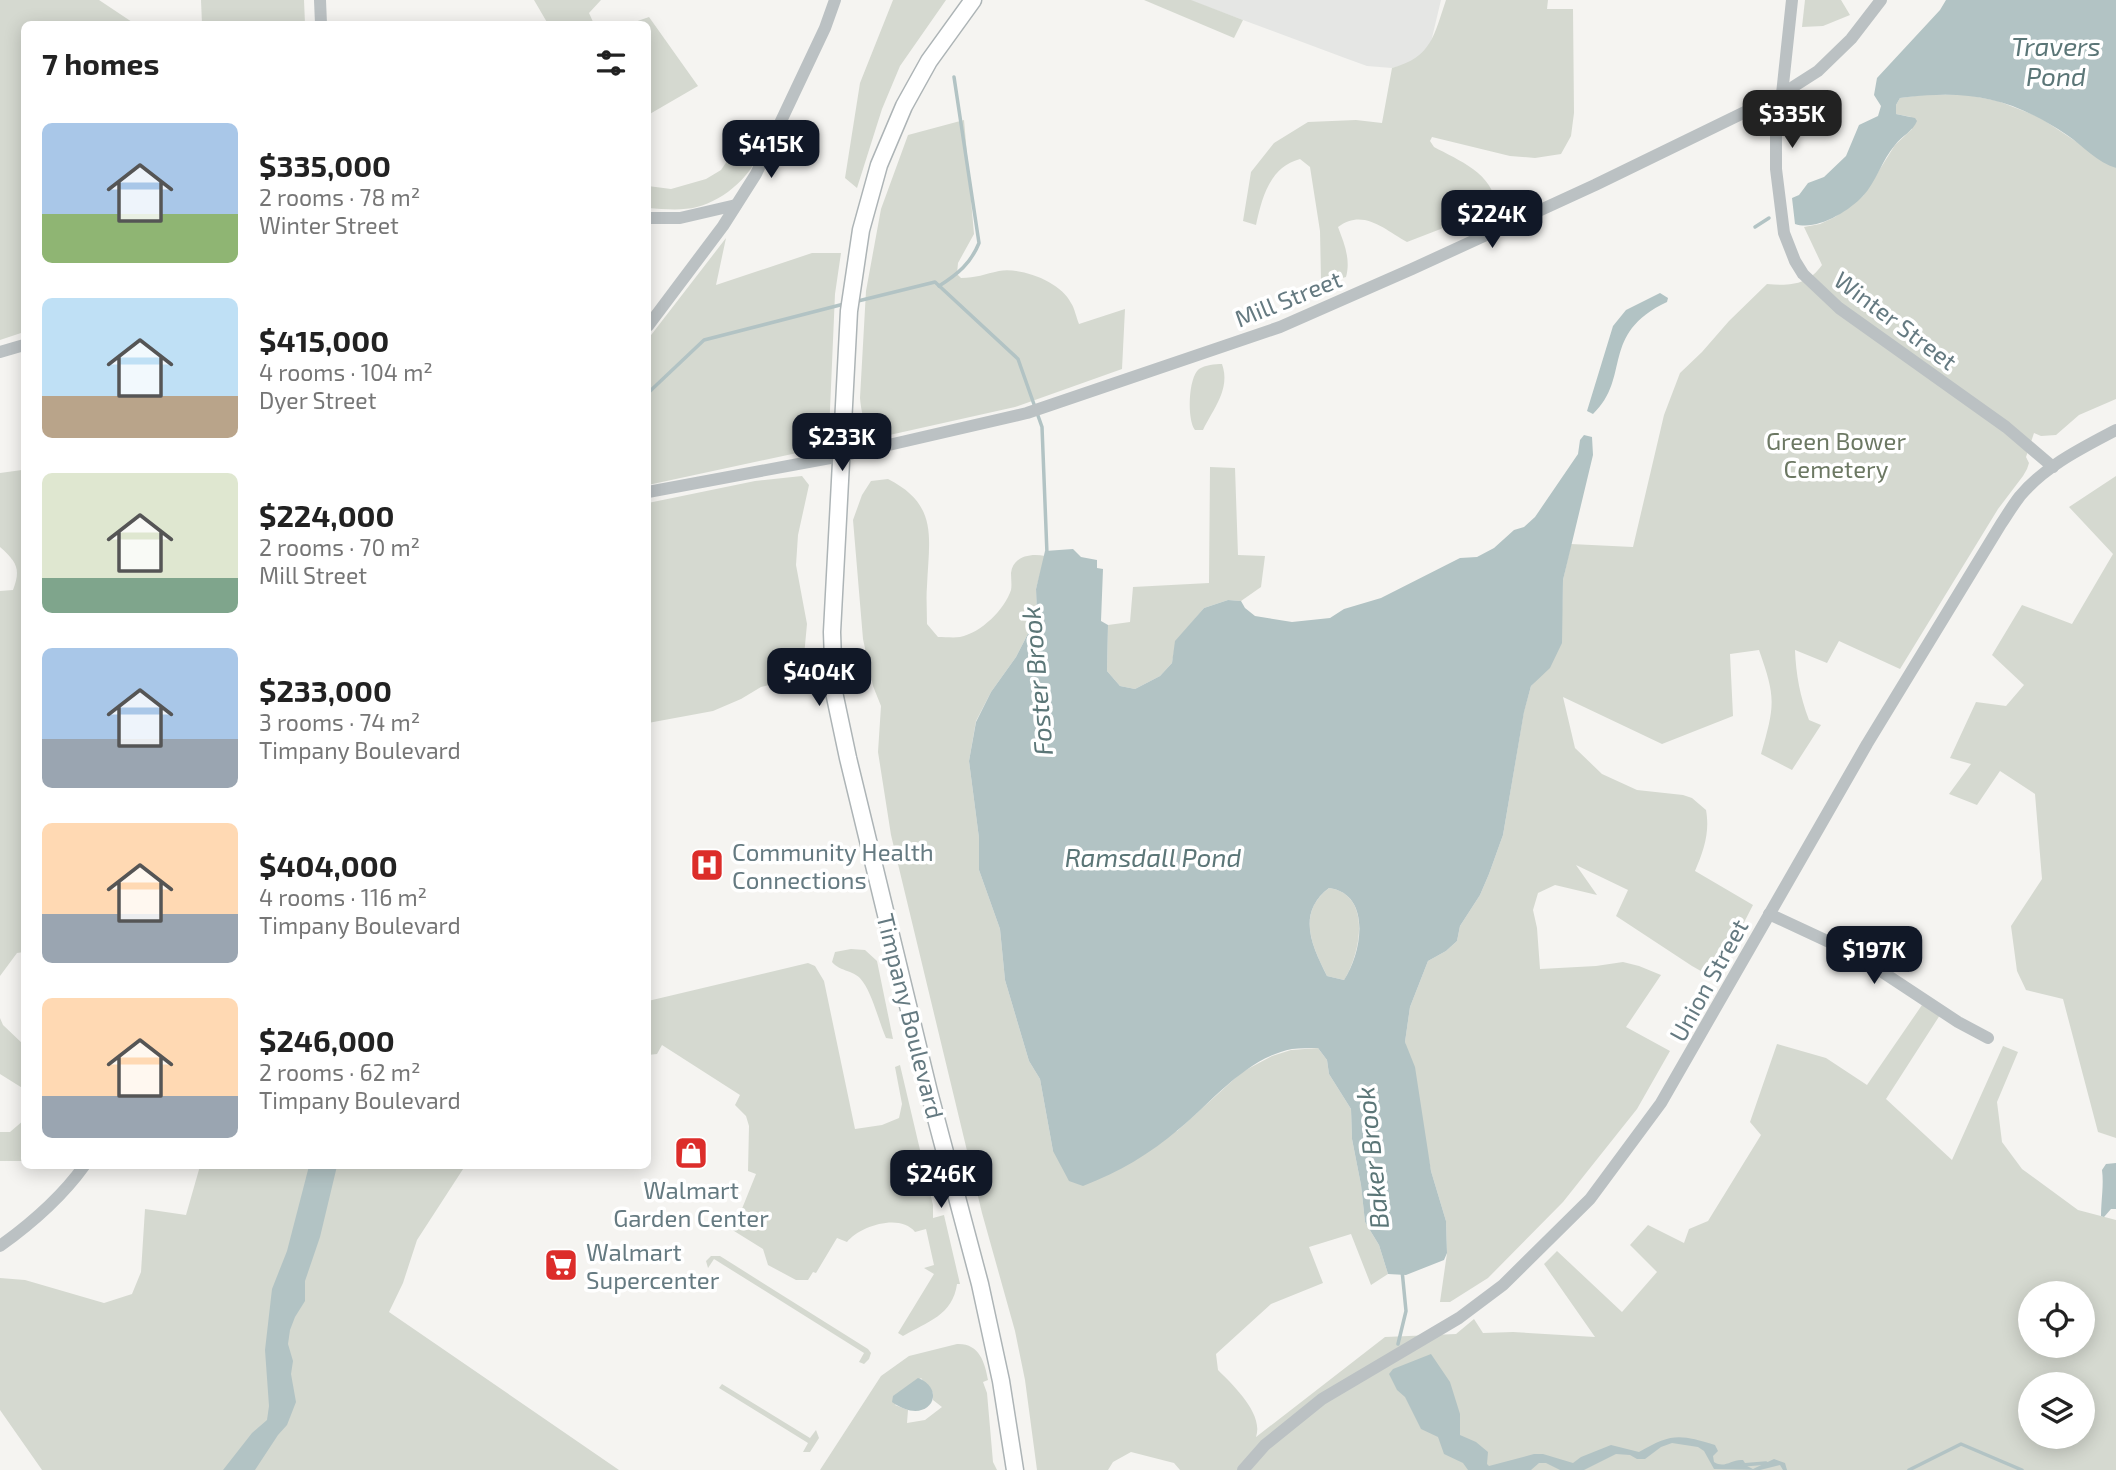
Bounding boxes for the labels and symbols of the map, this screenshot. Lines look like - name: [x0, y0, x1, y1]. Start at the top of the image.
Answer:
- water label: Travers Pond: [2011, 30, 2101, 91]
- pin: $335K: [1743, 90, 1841, 150]
- pin: $415K: [722, 120, 820, 180]
- pin: $224K: [1443, 190, 1541, 250]
- street label: Mill Street: [1230, 263, 1346, 333]
- street label: Winter Street: [1829, 265, 1963, 375]
- pin: $233K: [793, 414, 891, 473]
- park label: Green Bower Cemetery: [1766, 426, 1906, 483]
- water label: Foster Brook: [1014, 605, 1058, 757]
- pin: $404K: [770, 648, 868, 708]
- place label: Community Health Connections: [732, 837, 934, 894]
- water label: Ramsdall Pond: [1065, 841, 1241, 872]
- hospital icon: Community Health Connections: [688, 846, 726, 884]
- street label: Timpany Boulevard: [871, 910, 951, 1122]
- street label: Union Street: [1662, 914, 1754, 1046]
- pin: $197K: [1825, 926, 1923, 986]
- water label: Baker Brook: [1348, 1085, 1394, 1231]
- shop icon: Walmart Garden Center: [672, 1134, 710, 1172]
- pin: $246K: [892, 1150, 990, 1210]
- place label: Walmart Garden Center: [613, 1175, 769, 1232]
- place label: Walmart Supercenter: [586, 1237, 720, 1294]
- supermarket icon: Walmart Supercenter: [542, 1246, 580, 1284]

